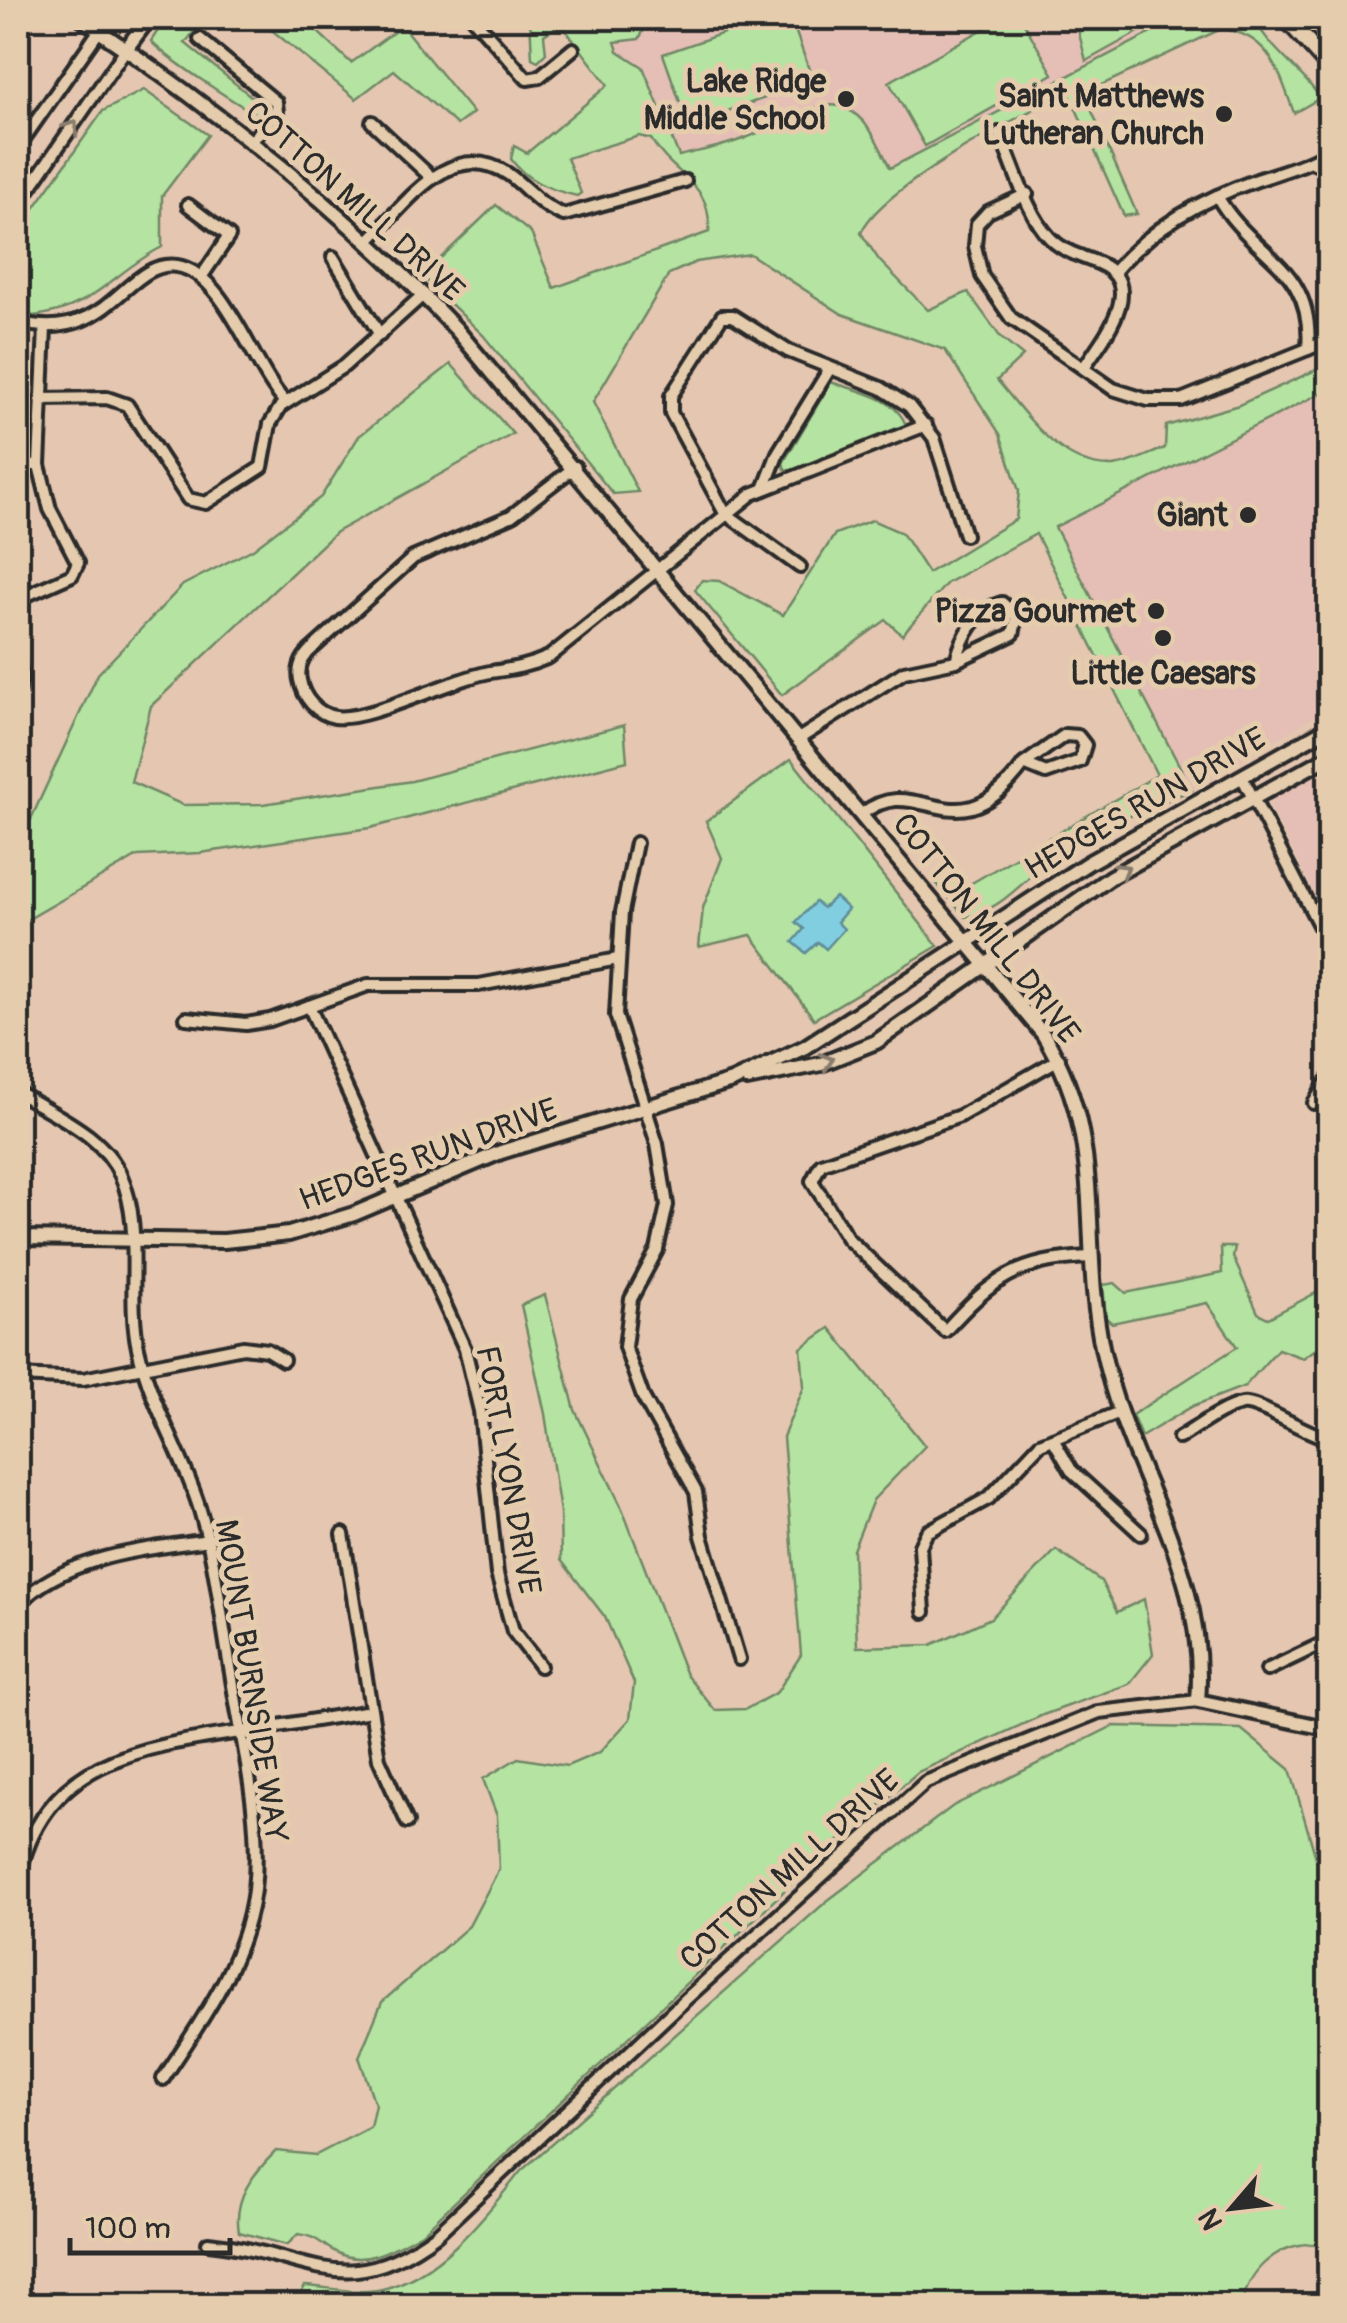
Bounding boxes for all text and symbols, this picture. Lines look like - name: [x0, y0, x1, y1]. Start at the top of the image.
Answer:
- place label: Lake Ridge Middle School: [644, 62, 827, 139]
- place label: Saint Matthews Lutheran Church: [982, 77, 1205, 154]
- marker: Lake Ridge Middle School: [835, 88, 857, 110]
- street label: COTTON MILL DRIVE: [236, 93, 472, 311]
- marker: Saint Matthews Lutheran Church: [1213, 103, 1235, 125]
- one-way arrow: [60, 120, 78, 139]
- place label: Giant: [1156, 496, 1229, 536]
- marker: Giant: [1237, 504, 1259, 526]
- place label: Pizza Gourmet: [934, 592, 1137, 632]
- marker: Pizza Gourmet: [1145, 600, 1167, 622]
- marker: Little Caesars: [1152, 627, 1174, 649]
- place label: Little Caesars: [1070, 654, 1256, 694]
- street label: HEDGES RUN DRIVE: [1018, 719, 1273, 889]
- street label: COTTON MILL DRIVE: [884, 805, 1089, 1052]
- one-way arrow: [1112, 863, 1130, 882]
- one-way arrow: [818, 1052, 835, 1073]
- street label: HEDGES RUN DRIVE: [294, 1090, 563, 1220]
- street label: FORT LYON DRIVE: [466, 1343, 550, 1598]
- street label: MOUNT BURNSIDE WAY: [206, 1517, 296, 1845]
- street label: COTTON MILL DRIVE: [672, 1761, 908, 1979]
- north arrow: [1182, 2158, 1282, 2258]
- scale bar: [70, 2193, 230, 2255]
- text: N: [1191, 2202, 1231, 2236]
- text: 100 m: [85, 2210, 171, 2247]

